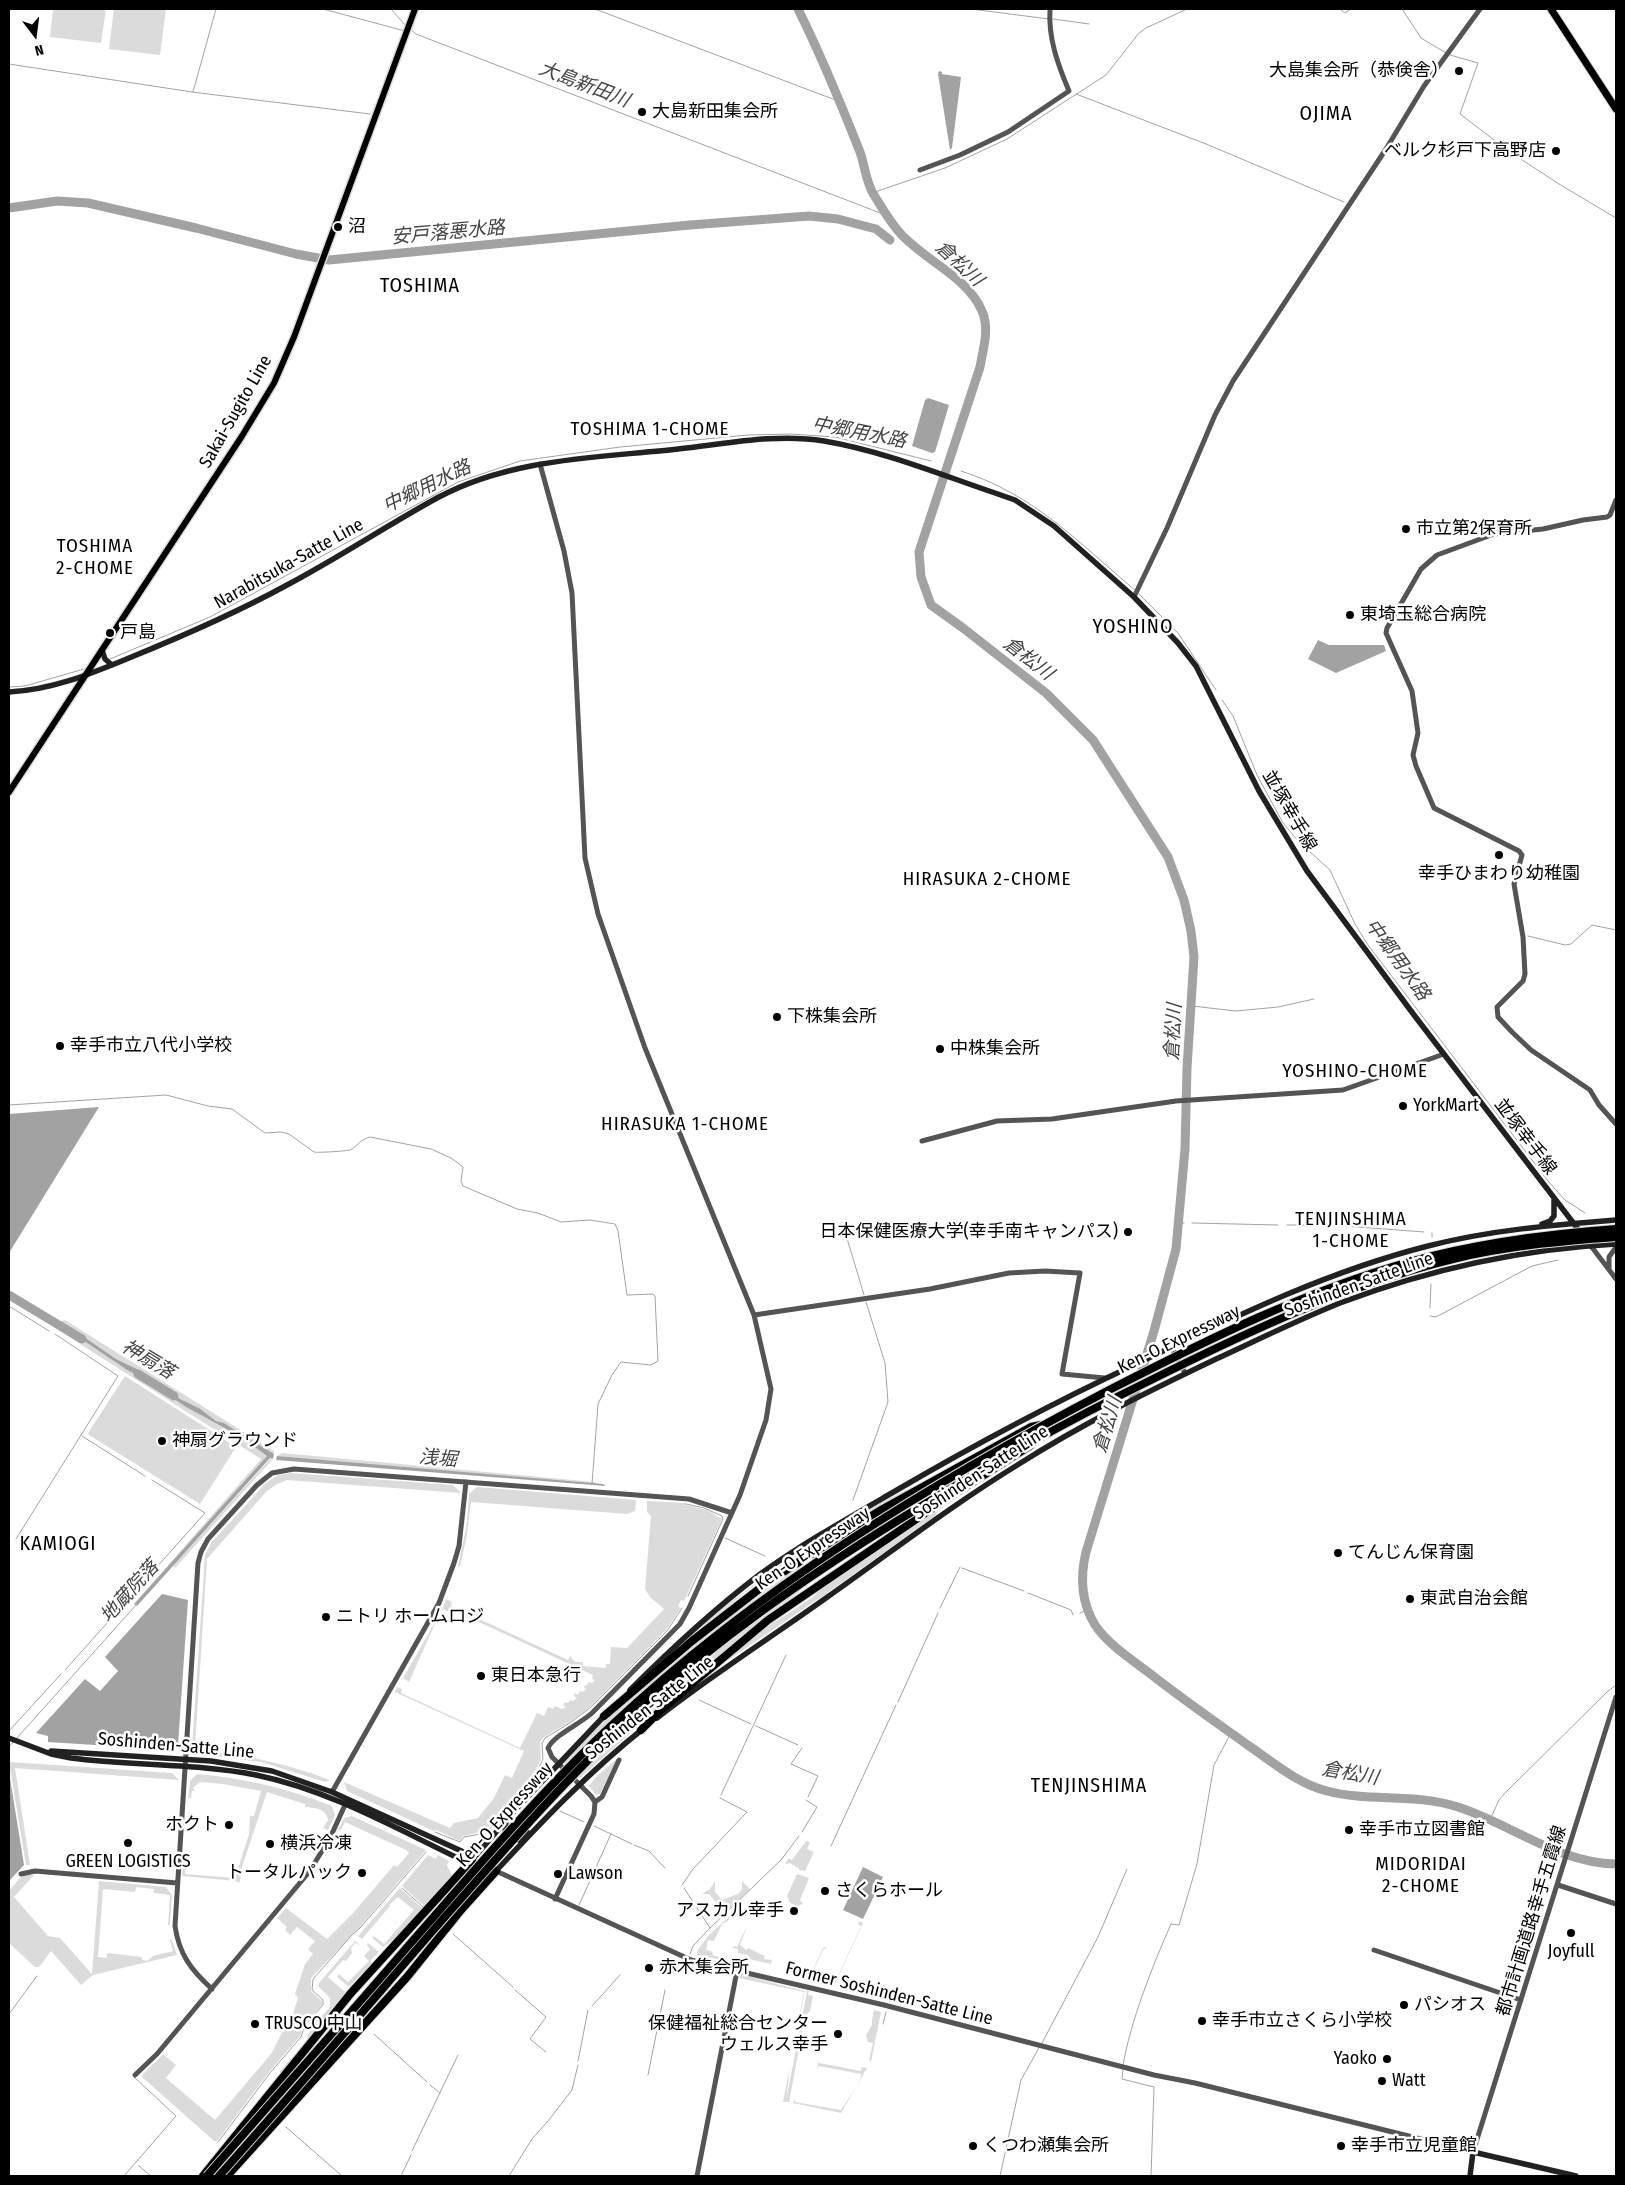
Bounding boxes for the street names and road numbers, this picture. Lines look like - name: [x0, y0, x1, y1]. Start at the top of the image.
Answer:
- street label: Sakai-Sugito Line: [195, 352, 277, 472]
- street label: Narabitsuka-Satte Line: [211, 514, 367, 614]
- street label: 並塚幸手線: [1257, 767, 1321, 855]
- street label: 並塚幸手線: [1489, 1095, 1561, 1179]
- street label: Soshinden-Satte Line: [1282, 1248, 1436, 1322]
- street label: Ken-O Expressway: [1114, 1301, 1244, 1379]
- street label: Soshinden-Satte Line: [909, 1421, 1053, 1525]
- street label: Ken-O Expressway: [752, 1503, 874, 1595]
- street label: Soshinden-Satte Line: [582, 1651, 718, 1765]
- street label: Soshinden-Satte Line: [97, 1728, 255, 1764]
- street label: Ken-O Expressway: [452, 1758, 558, 1872]
- street label: 都市計画道路幸手五霞線: [1493, 1823, 1571, 2019]
- street label: Former Soshinden-Satte Line: [783, 1958, 995, 2030]

